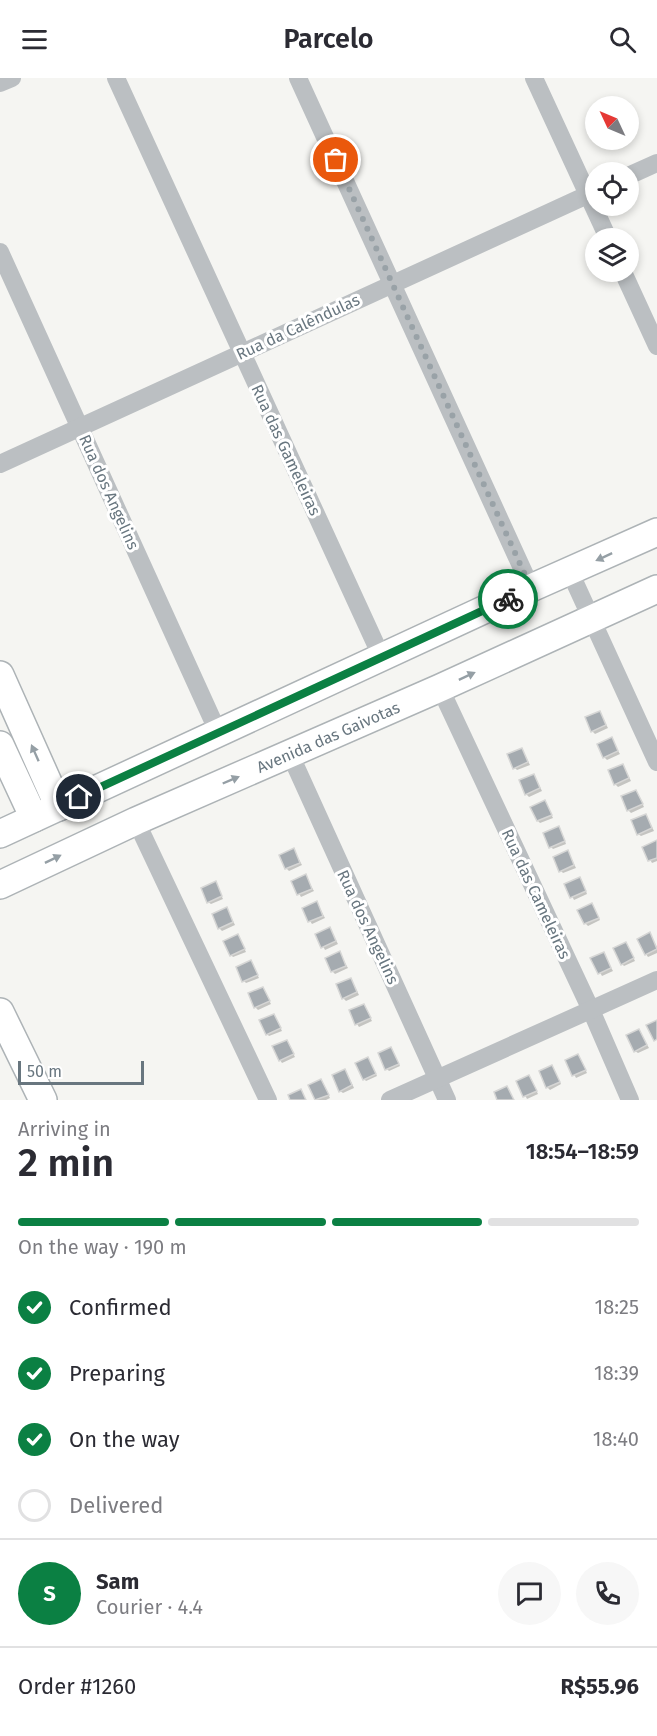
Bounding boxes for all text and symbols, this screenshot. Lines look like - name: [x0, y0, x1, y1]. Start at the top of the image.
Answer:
- icon: menu: [18, 23, 51, 56]
- text: Parcelo: [283, 23, 374, 55]
- icon: search: [606, 23, 639, 56]
- north arrow: [585, 96, 639, 150]
- map controls: [585, 96, 639, 282]
- pin: [310, 134, 361, 185]
- icon: bag: [319, 143, 352, 176]
- button: locate: [585, 162, 639, 216]
- button: layers: [585, 228, 639, 282]
- street label: Rua da Calêndulas: [233, 290, 363, 364]
- street label: Rua das Gameleiras: [247, 381, 325, 519]
- street label: Rua dos Angelins: [75, 432, 143, 552]
- one-way arrow: [595, 552, 612, 561]
- courier: [478, 569, 538, 629]
- icon: bike: [492, 583, 525, 616]
- one-way arrow: [458, 671, 476, 681]
- street label: Avenida das Gaivotas: [254, 697, 403, 777]
- one-way arrow: [30, 744, 40, 762]
- pin: [53, 771, 104, 822]
- one-way arrow: [222, 775, 240, 785]
- icon: home: [62, 780, 95, 813]
- street label: Rua das Cameleiras: [498, 826, 574, 962]
- one-way arrow: [44, 855, 61, 864]
- street label: Rua dos Angelins: [333, 867, 403, 987]
- scale bar: [18, 1058, 144, 1085]
- text: 50 m: [27, 1062, 62, 1081]
- text: Arriving in: [18, 1117, 111, 1141]
- text: 18:54–18:59: [526, 1138, 639, 1165]
- text: 2 min: [18, 1140, 114, 1186]
- text: On the way · 190 m: [18, 1235, 187, 1259]
- icon: check: [18, 1291, 51, 1324]
- text: Confirmed: [69, 1294, 172, 1321]
- text: 18:25: [595, 1295, 639, 1319]
- icon: check: [18, 1357, 51, 1390]
- text: Preparing: [69, 1360, 165, 1387]
- text: 18:39: [594, 1361, 639, 1385]
- icon: check: [18, 1423, 51, 1456]
- text: On the way: [69, 1426, 180, 1453]
- text: 18:40: [593, 1427, 639, 1451]
- text: Delivered: [69, 1492, 164, 1519]
- button: chat: [498, 1562, 561, 1625]
- button: phone: [576, 1562, 639, 1625]
- text: Sam: [96, 1568, 139, 1595]
- text: S: [43, 1580, 56, 1607]
- text: Courier · 4.4: [96, 1595, 203, 1619]
- text: Order #1260: [18, 1673, 136, 1700]
- text: R$55.96: [561, 1673, 639, 1700]

